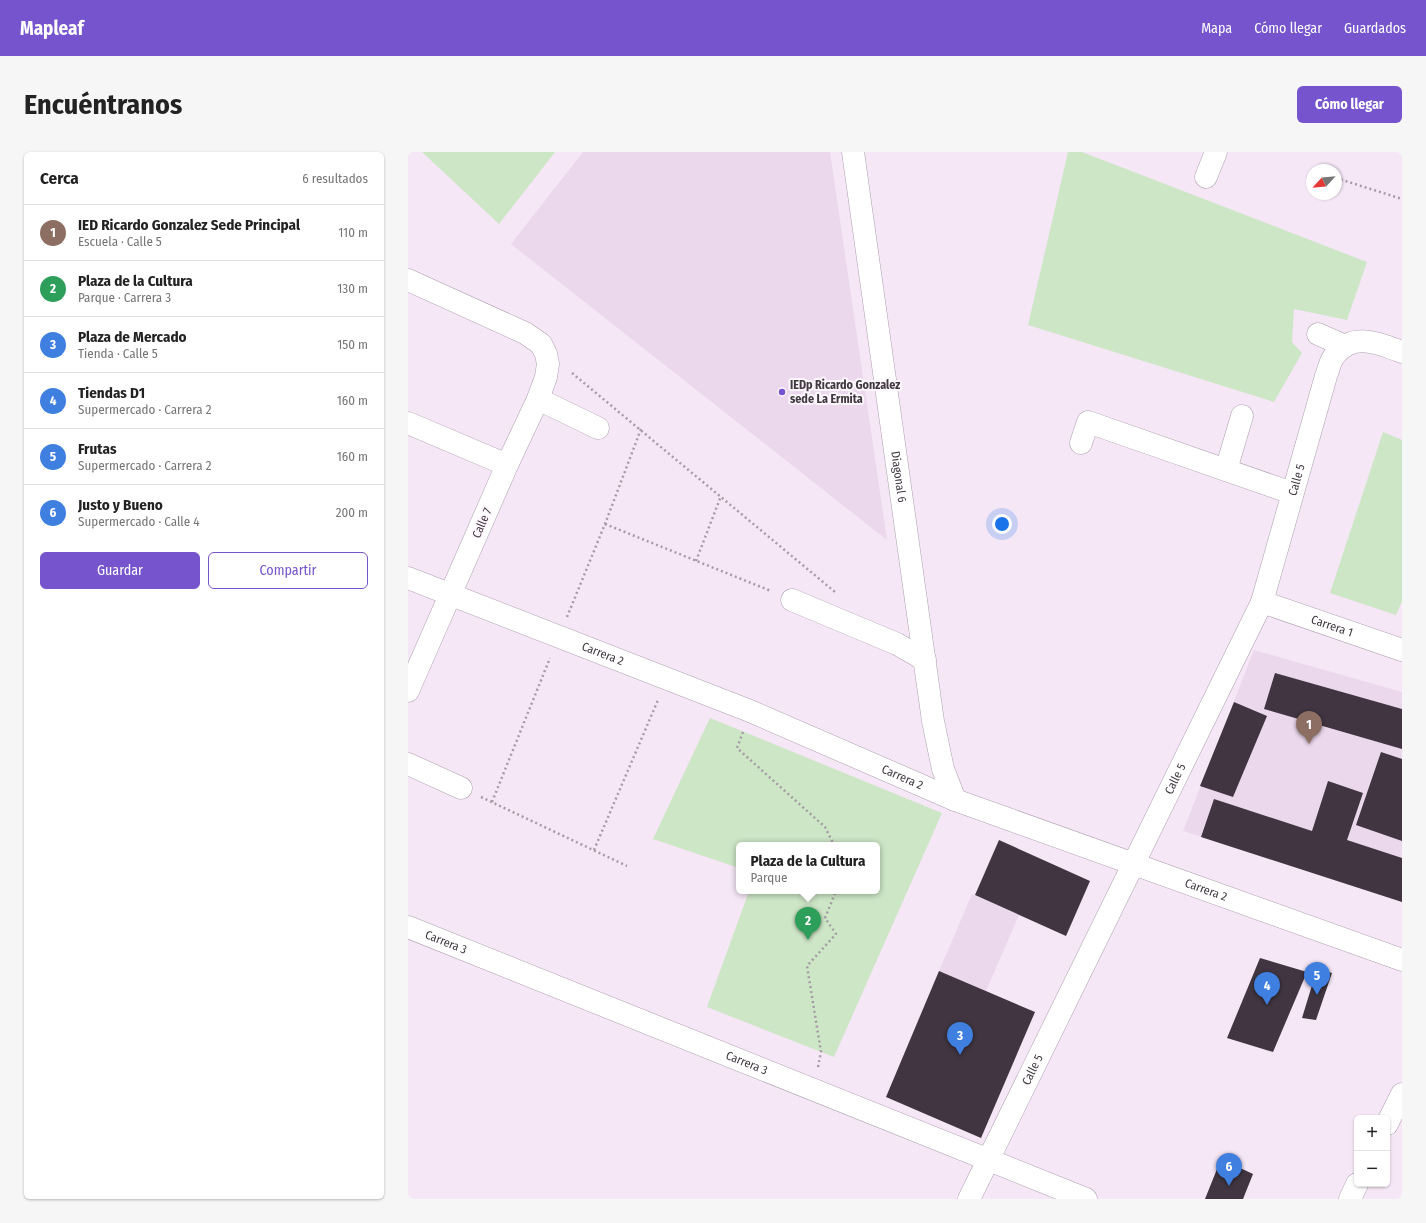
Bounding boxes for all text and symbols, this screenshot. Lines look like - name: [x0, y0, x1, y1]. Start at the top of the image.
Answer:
- text: Mapleaf: [20, 17, 84, 40]
- text: Mapa: [1201, 20, 1232, 37]
- text: Cómo llegar: [1254, 20, 1322, 37]
- text: Guardados: [1344, 20, 1406, 37]
- button: Cómo llegar: [1297, 86, 1402, 123]
- text: Encuéntranos: [24, 88, 182, 121]
- north arrow: [1306, 164, 1342, 200]
- text: Cerca: [40, 168, 79, 189]
- text: 6 resultados: [302, 171, 368, 186]
- text: IED Ricardo Gonzalez Sede Principal: [78, 216, 300, 234]
- text: 1: [50, 225, 56, 240]
- text: 110 m: [338, 225, 368, 240]
- text: Escuela · Calle 5: [78, 234, 162, 249]
- text: Plaza de la Cultura: [78, 272, 193, 290]
- text: 2: [50, 281, 56, 296]
- text: 130 m: [337, 281, 368, 296]
- text: Parque · Carrera 3: [78, 290, 171, 305]
- text: Plaza de Mercado: [78, 328, 187, 346]
- text: 3: [50, 337, 56, 352]
- text: 150 m: [337, 337, 368, 352]
- text: Tienda · Calle 5: [78, 346, 158, 361]
- place label: IEDp Ricardo Gonzalez sede La Ermita: [790, 378, 900, 406]
- text: Tiendas D1: [78, 384, 145, 402]
- marker: IEDp Ricardo Gonzalez sede La Ermita: [777, 387, 787, 397]
- text: 4: [50, 393, 56, 408]
- text: 160 m: [337, 393, 368, 408]
- text: Supermercado · Carrera 2: [78, 402, 211, 417]
- text: Frutas: [78, 440, 116, 458]
- text: 5: [50, 449, 56, 464]
- text: 160 m: [337, 449, 368, 464]
- street label: Diagonal 6: [888, 450, 909, 503]
- text: Supermercado · Carrera 2: [78, 458, 211, 473]
- street label: Calle 5: [1285, 462, 1308, 497]
- text: Justo y Bueno: [78, 496, 163, 514]
- text: 6: [50, 505, 56, 520]
- text: 200 m: [336, 505, 368, 520]
- street label: Calle 7: [469, 506, 495, 540]
- text: Supermercado · Calle 4: [78, 514, 199, 529]
- your location: [992, 514, 1012, 534]
- button: Guardar: [40, 552, 200, 589]
- button: Compartir: [208, 552, 368, 589]
- street label: Carrera 1: [1309, 612, 1355, 640]
- street label: Carrera 2: [580, 639, 626, 668]
- pin: 1: [1296, 711, 1322, 744]
- street label: Calle 5: [1162, 761, 1189, 796]
- street label: Carrera 2: [879, 762, 925, 792]
- popup: [736, 842, 880, 894]
- text: Plaza de la Cultura: [751, 852, 865, 870]
- text: Parque: [751, 870, 787, 885]
- street label: Carrera 2: [1183, 876, 1229, 904]
- pin: 2: [795, 907, 821, 940]
- street label: Carrera 3: [423, 928, 469, 957]
- pin: 5: [1304, 962, 1330, 995]
- pin: 4: [1254, 972, 1280, 1005]
- pin: 3: [947, 1022, 973, 1055]
- street label: Carrera 3: [724, 1048, 770, 1078]
- street label: Calle 5: [1019, 1052, 1046, 1087]
- map controls: [1354, 1115, 1390, 1187]
- button: +: [1354, 1115, 1390, 1151]
- button: −: [1354, 1151, 1390, 1187]
- pin: 6: [1216, 1153, 1242, 1186]

